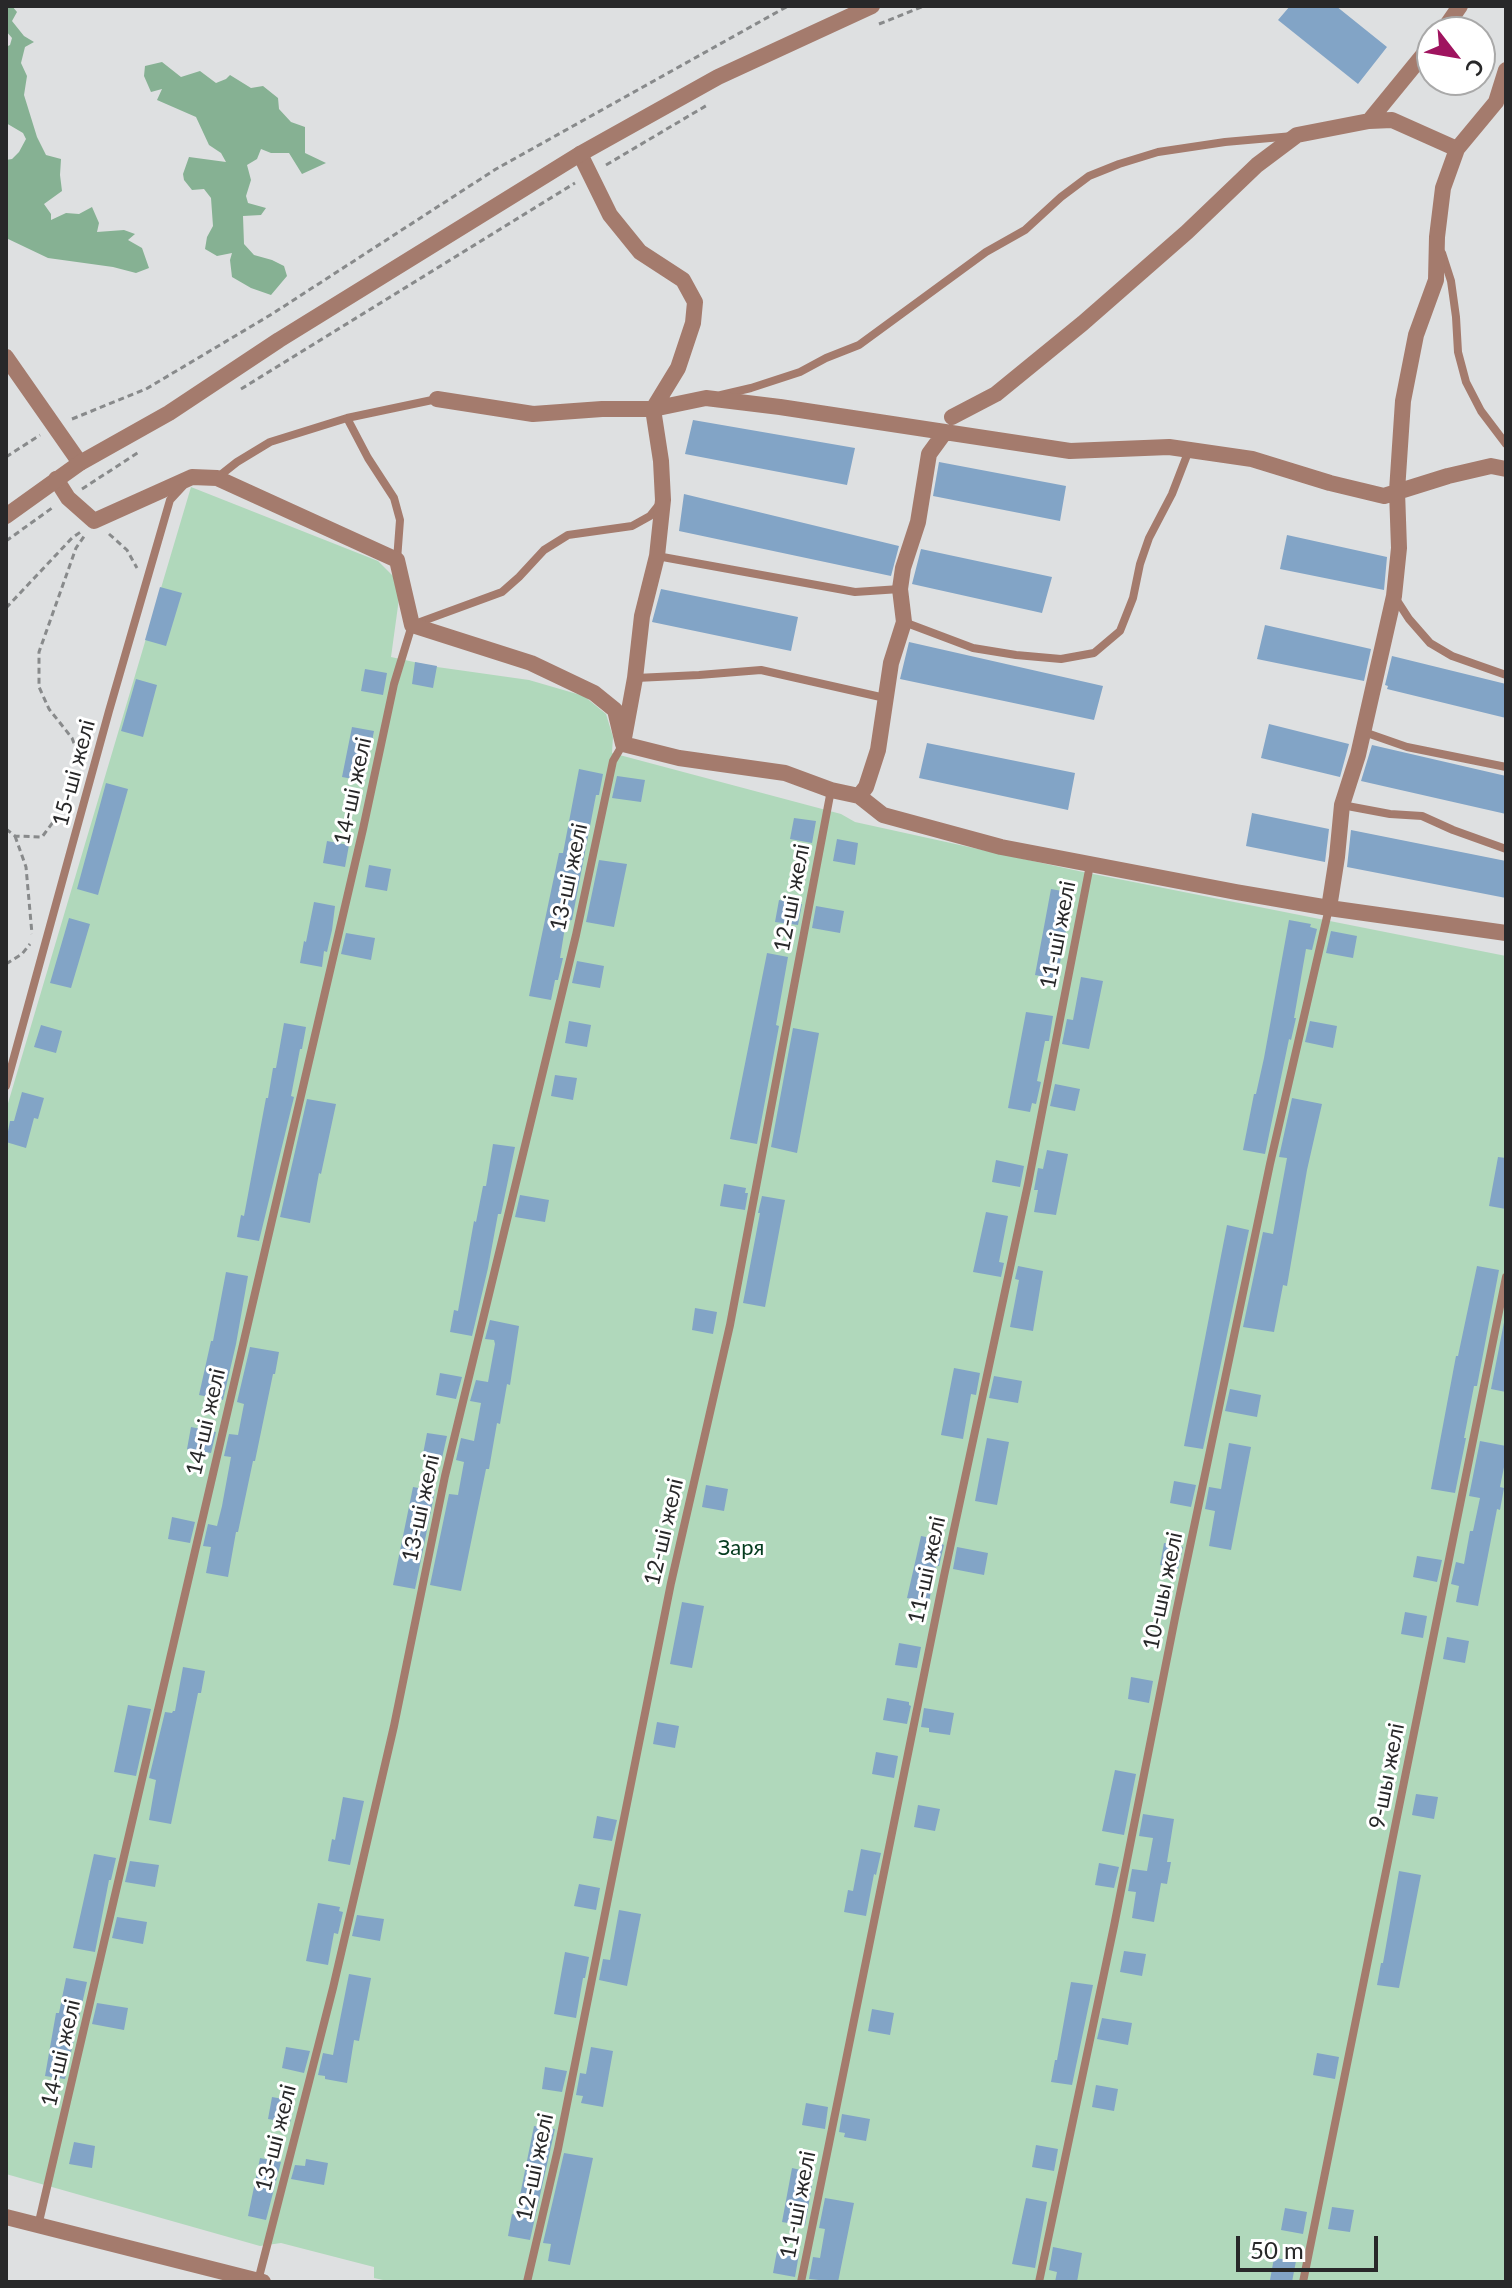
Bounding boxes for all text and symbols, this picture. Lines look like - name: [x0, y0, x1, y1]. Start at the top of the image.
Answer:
- north arrow: [1416, 16, 1496, 96]
- text: С: [1460, 54, 1491, 81]
- street label: 15-ші желі: [47, 717, 101, 829]
- street label: 14-ші желі: [329, 735, 377, 847]
- street label: 13-ші желі: [545, 821, 593, 933]
- street label: 12-ші желі: [769, 842, 815, 954]
- street label: 11-ші желі: [1035, 879, 1081, 991]
- street label: 14-ші желі: [181, 1366, 231, 1478]
- street label: 13-ші желі: [397, 1452, 445, 1564]
- street label: 12-ші желі: [639, 1476, 689, 1588]
- street label: 11-ші желі: [903, 1514, 951, 1626]
- street label: 10-шы желі: [1138, 1530, 1188, 1652]
- park label: Заря: [718, 1535, 764, 1561]
- street label: 9-шы желі: [1364, 1721, 1410, 1831]
- street label: 14-ші желі: [36, 1997, 86, 2109]
- street label: 13-ші желі: [250, 2082, 302, 2194]
- street label: 12-ші желі: [511, 2111, 559, 2223]
- street label: 11-ші желі: [775, 2149, 821, 2261]
- scale bar: [1240, 2220, 1382, 2270]
- text: 50 m: [1250, 2235, 1304, 2264]

